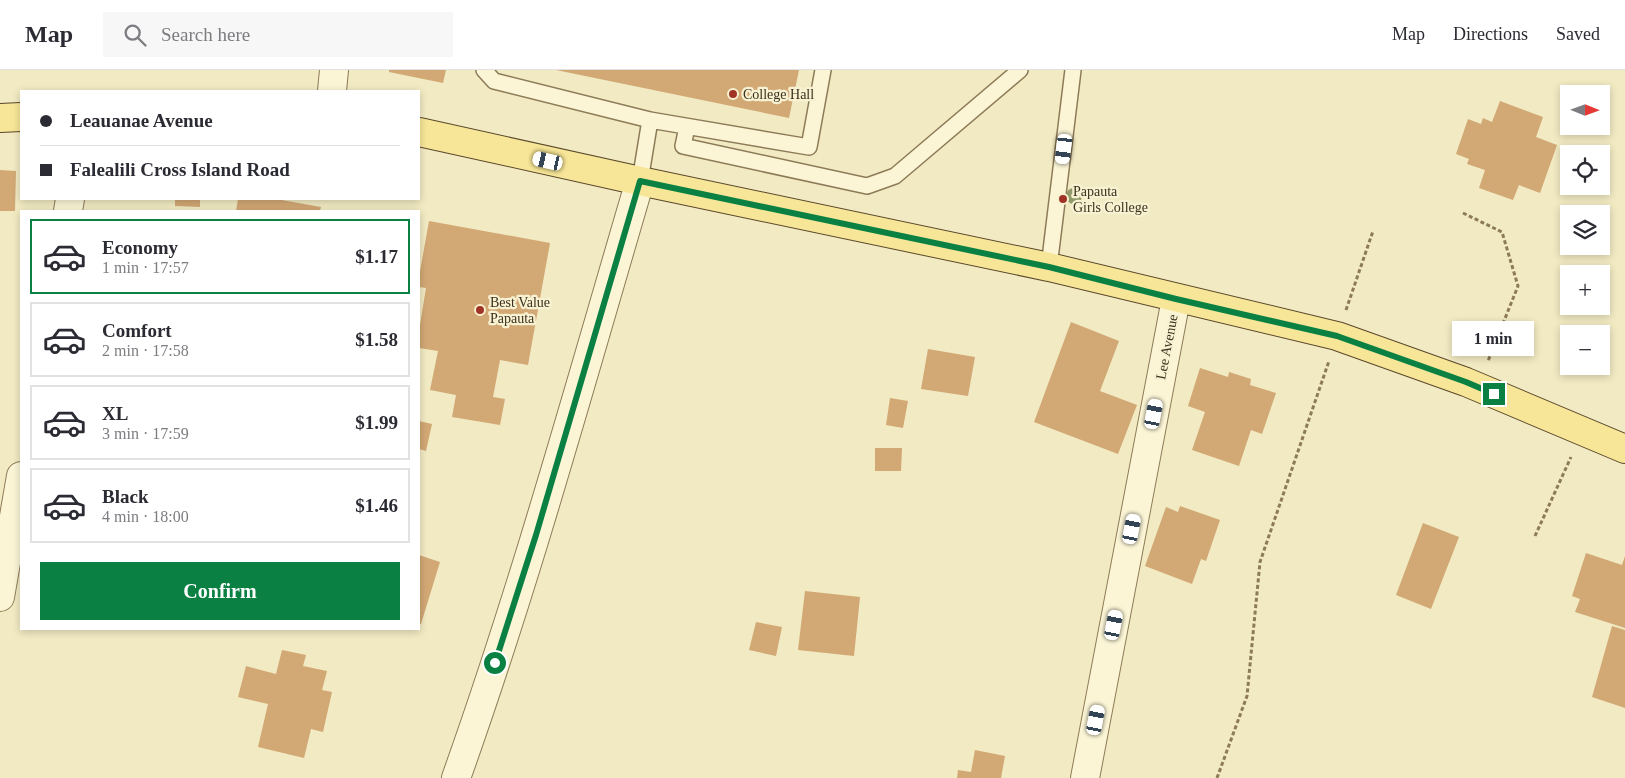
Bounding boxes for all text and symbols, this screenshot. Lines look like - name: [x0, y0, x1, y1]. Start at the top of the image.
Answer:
- search box: [103, 12, 453, 57]
- text: Map: [25, 21, 73, 47]
- icon: search: [121, 21, 149, 49]
- text: Search here: [161, 24, 250, 45]
- text: Map: [1392, 24, 1425, 44]
- text: Directions: [1453, 24, 1528, 44]
- text: Saved: [1556, 24, 1600, 44]
- north arrow: [1560, 85, 1610, 135]
- map controls: [1560, 85, 1610, 375]
- place label: College Hall: [743, 87, 814, 102]
- marker: College Hall: [727, 88, 739, 100]
- text: Leauanae Avenue: [70, 110, 213, 131]
- car: [1054, 133, 1073, 165]
- button: locate: [1560, 145, 1610, 195]
- car: [531, 150, 564, 172]
- text: Falealili Cross Island Road: [70, 159, 290, 180]
- place label: Papauta Girls College: [1073, 184, 1148, 215]
- marker: Papauta Girls College: [1057, 193, 1069, 205]
- button: layers: [1560, 205, 1610, 255]
- icon: car: [42, 234, 87, 279]
- text: Economy: [102, 237, 178, 258]
- text: $1.17: [355, 246, 398, 267]
- text: 1 min · 17:57: [102, 259, 189, 276]
- button: +: [1560, 265, 1610, 315]
- place label: Best Value Papauta: [490, 295, 550, 326]
- marker: Best Value Papauta: [474, 304, 486, 316]
- street label: Lee Avenue: [1153, 313, 1181, 381]
- icon: car: [42, 317, 87, 362]
- text: Comfort: [102, 320, 172, 341]
- callout: 1 min: [1453, 322, 1535, 356]
- button: −: [1560, 325, 1610, 375]
- text: $1.58: [355, 329, 398, 350]
- text: 1 min: [1474, 330, 1512, 347]
- text: 2 min · 17:58: [102, 342, 189, 359]
- route end: [1483, 383, 1505, 405]
- car: [1143, 398, 1164, 430]
- icon: car: [42, 400, 87, 445]
- text: XL: [102, 403, 128, 424]
- text: $1.99: [355, 412, 398, 433]
- text: 3 min · 17:59: [102, 425, 189, 442]
- icon: car: [42, 483, 87, 528]
- text: Black: [102, 486, 148, 507]
- text: $1.46: [355, 495, 398, 516]
- text: 4 min · 18:00: [102, 508, 189, 525]
- car: [1121, 513, 1142, 545]
- button: Confirm: [40, 562, 400, 620]
- car: [1103, 609, 1124, 641]
- route start: [484, 652, 506, 674]
- car: [1085, 704, 1106, 736]

